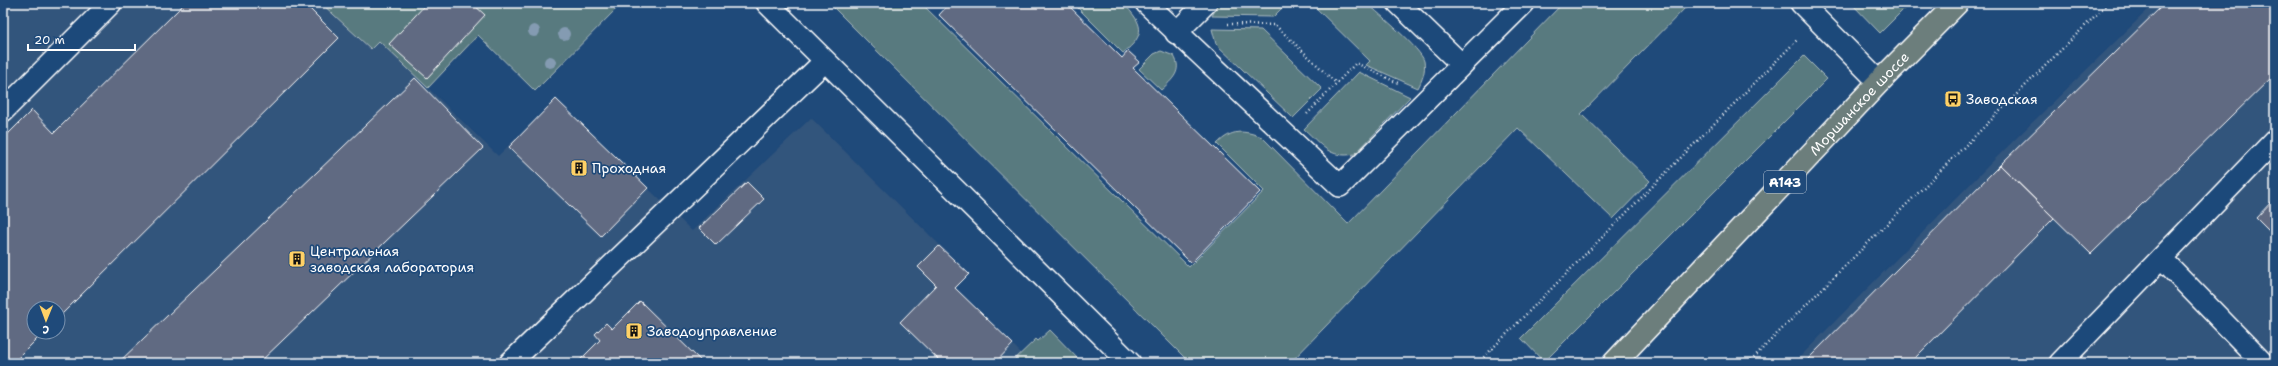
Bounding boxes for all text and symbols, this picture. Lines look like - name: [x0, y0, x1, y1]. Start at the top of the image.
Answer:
- scale bar: [28, 26, 135, 52]
- text: 20 m: [34, 32, 65, 48]
- street label: Моршанское шоссе: [1805, 48, 1913, 159]
- bus stop icon: Заводская: [1943, 89, 1963, 109]
- place label: Заводская: [1966, 90, 2038, 108]
- building icon: Проходная: [569, 158, 589, 178]
- place label: Проходная: [592, 159, 666, 177]
- road number: А143: [1764, 171, 1806, 193]
- place label: Центральная заводская лаборатория: [310, 242, 474, 276]
- building icon: Центральная заводская лаборатория: [287, 249, 307, 269]
- north arrow: [26, 300, 66, 340]
- building icon: Заводоуправление: [624, 321, 644, 341]
- text: С: [42, 322, 49, 337]
- place label: Заводоуправление: [647, 322, 777, 340]

